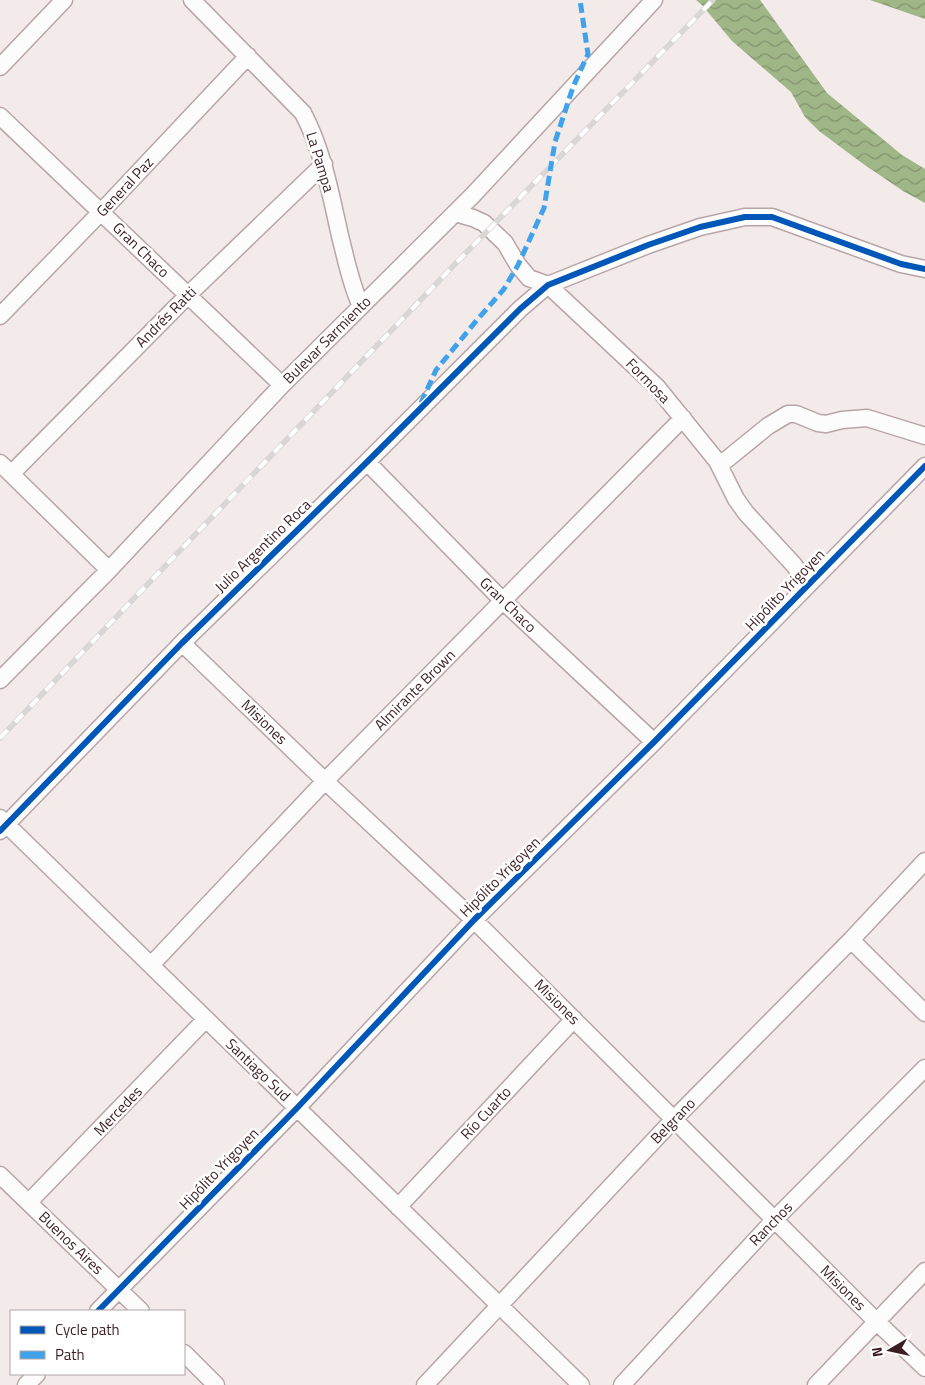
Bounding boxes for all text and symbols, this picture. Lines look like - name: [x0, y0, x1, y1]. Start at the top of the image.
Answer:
- street label: La Pampa: [300, 129, 341, 195]
- street label: General Paz: [91, 151, 159, 222]
- street label: Gran Chaco: [108, 217, 175, 283]
- street label: Andrés Ratti: [130, 281, 201, 352]
- street label: Bulevar Sarmiento: [277, 290, 376, 389]
- street label: Formosa: [621, 353, 676, 409]
- street label: Julio Argentino Roca: [209, 493, 316, 598]
- street label: Hipólito Yrigoyen: [739, 543, 830, 636]
- street label: Gran Chaco: [475, 572, 542, 638]
- street label: Almirante Brown: [369, 644, 461, 736]
- street label: Misiones: [236, 694, 293, 750]
- street label: Hipólito Yrigoyen: [454, 831, 545, 922]
- street label: Misiones: [529, 973, 586, 1030]
- street label: Santiago Sud: [221, 1033, 296, 1107]
- street label: Mercedes: [88, 1080, 147, 1141]
- street label: Río Cuarto: [455, 1081, 516, 1144]
- street label: Belgrano: [645, 1092, 701, 1149]
- street label: Hipólito Yrigoyen: [173, 1122, 264, 1215]
- street label: Ranchos: [744, 1196, 798, 1251]
- street label: Buenos Aires: [34, 1206, 109, 1280]
- street label: Misiones: [815, 1259, 872, 1316]
- legend: [10, 1310, 185, 1375]
- text: Cycle path: [55, 1318, 120, 1341]
- north arrow: [865, 1325, 915, 1375]
- text: Path: [55, 1343, 85, 1366]
- text: N: [866, 1346, 888, 1359]

